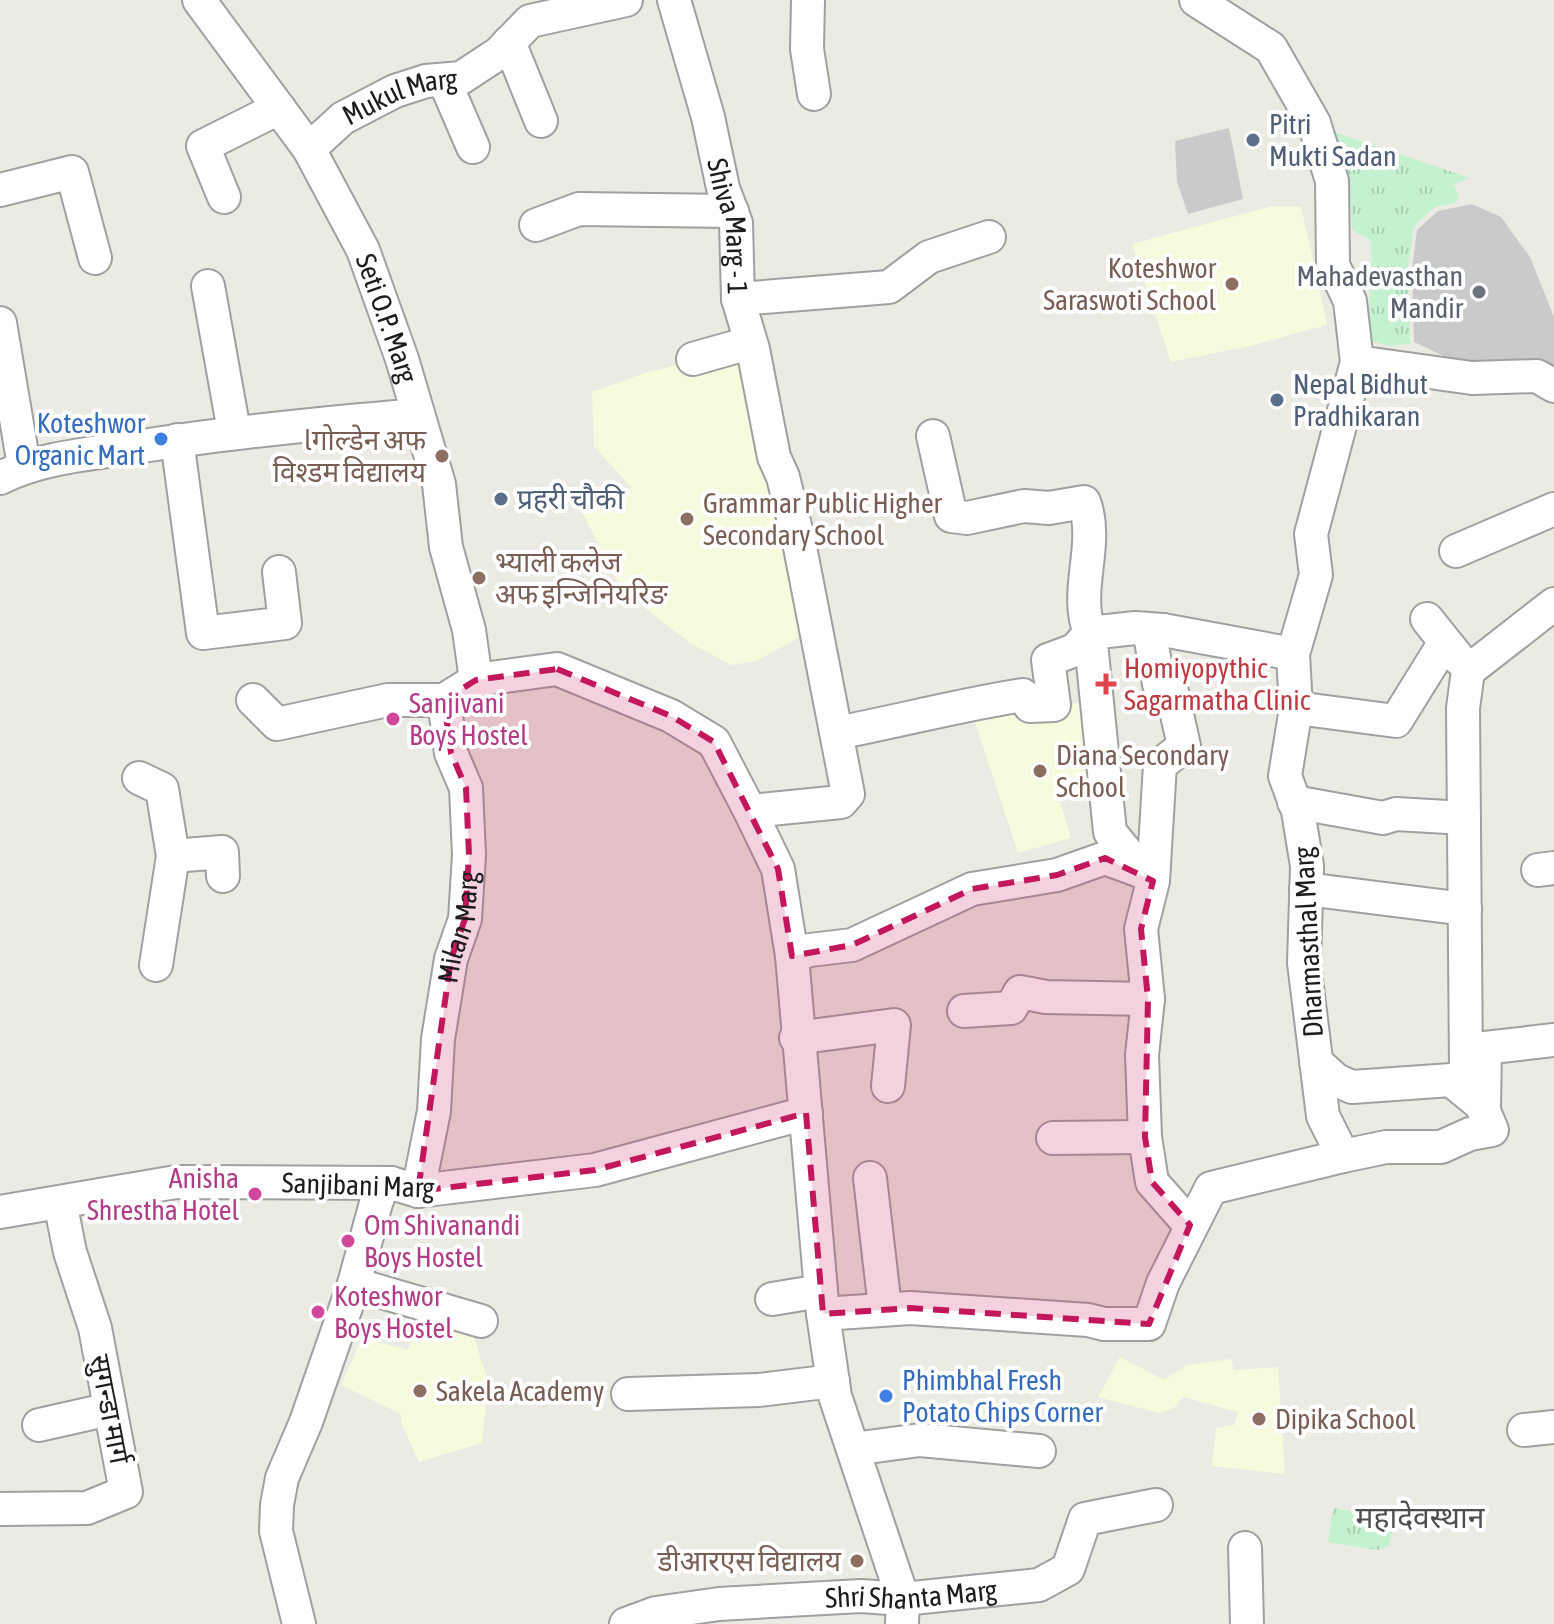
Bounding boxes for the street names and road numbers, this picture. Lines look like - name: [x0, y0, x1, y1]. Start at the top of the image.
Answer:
- street label: Mukul Marg: [337, 62, 458, 131]
- street label: Shiva Marg - 1: [701, 155, 754, 295]
- street label: Seti O.P. Marg: [350, 249, 424, 386]
- street label: Dharmasthal Marg: [1287, 846, 1329, 1038]
- street label: Milan Marg: [431, 870, 484, 985]
- street label: Sanjibani Marg: [281, 1166, 435, 1204]
- street label: सुगन्डा मार्ग: [82, 1352, 136, 1468]
- street label: Shri Shanta Marg: [824, 1573, 998, 1615]

